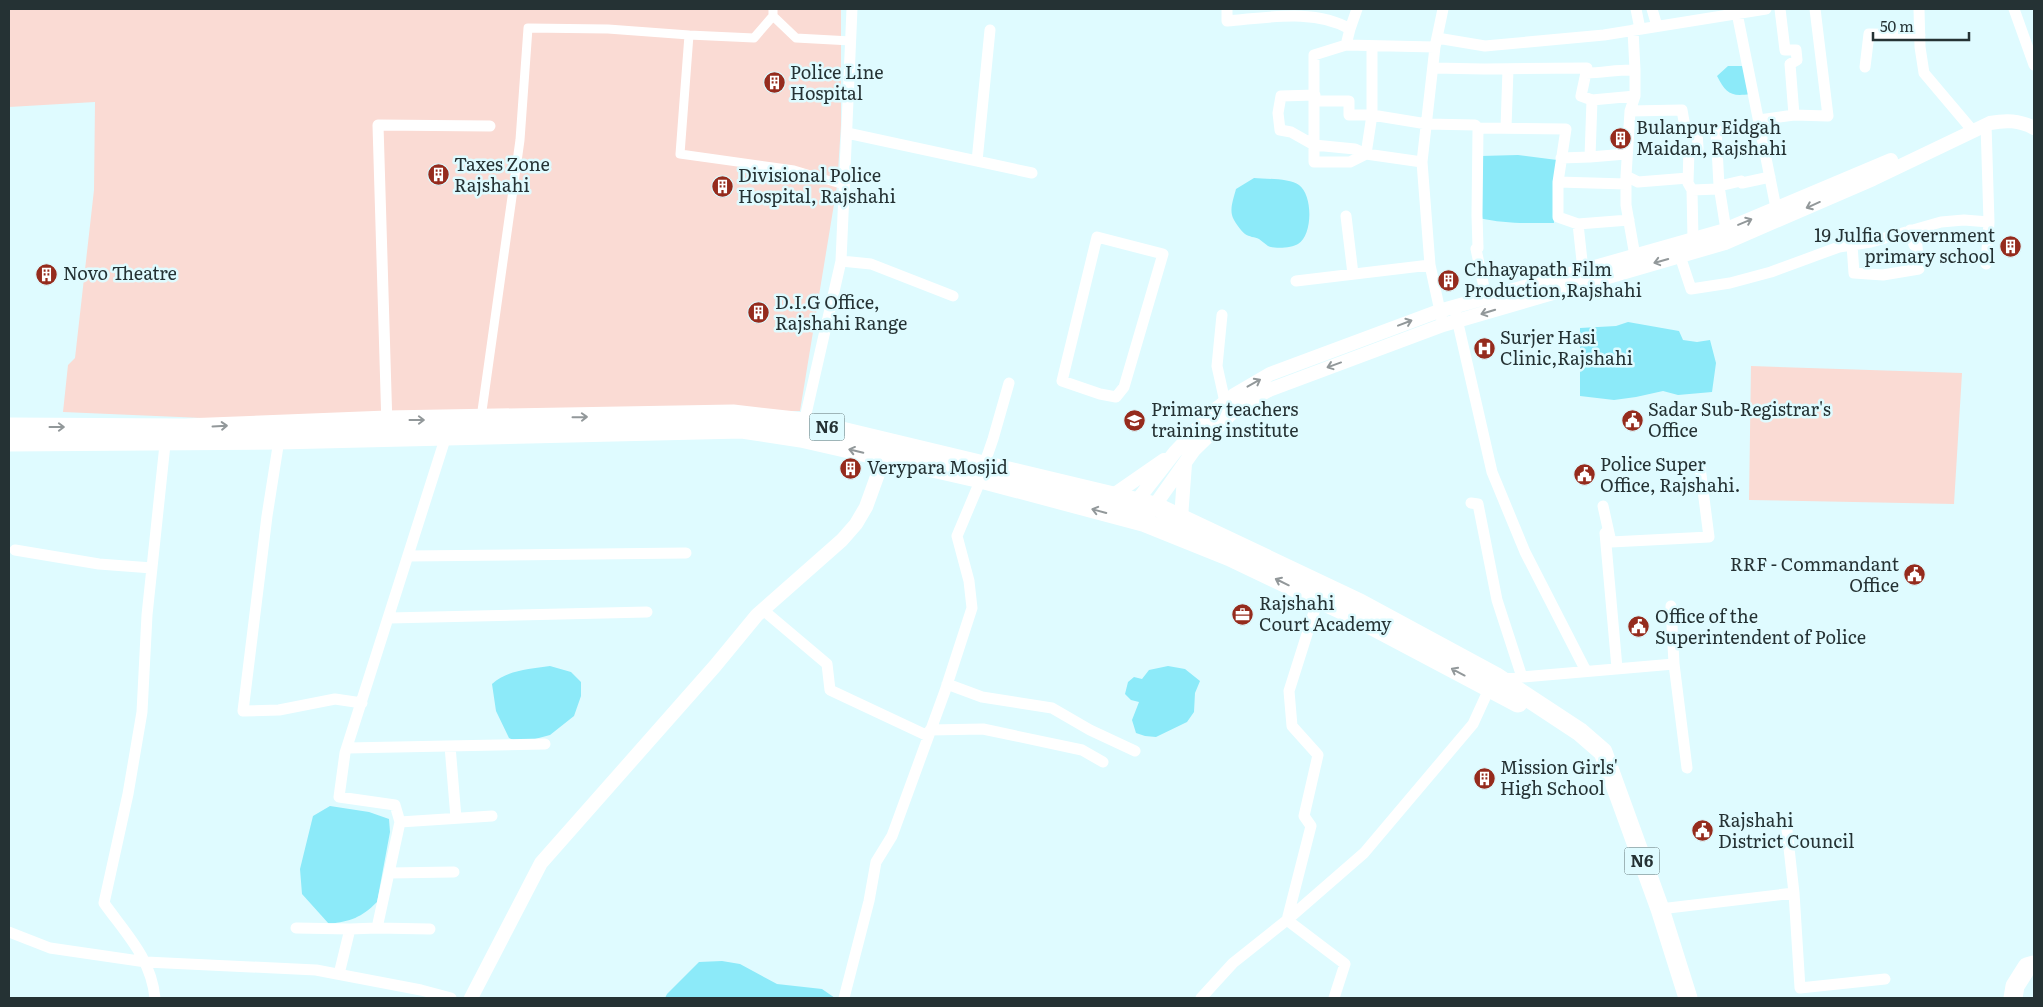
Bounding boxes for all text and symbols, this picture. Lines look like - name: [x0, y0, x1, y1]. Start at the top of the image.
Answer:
- scale bar: [1873, 10, 1969, 42]
- text: 50 m: [1880, 14, 1914, 37]
- place label: Police Line Hospital: [790, 58, 884, 106]
- building icon: Police Line Hospital: [762, 71, 786, 95]
- place label: Bulanpur Eidgah Maidan, Rajshahi: [1636, 113, 1787, 161]
- building icon: Bulanpur Eidgah Maidan, Rajshahi: [1608, 126, 1632, 150]
- place label: Taxes Zone Rajshahi: [454, 150, 550, 198]
- place label: Divisional Police Hospital, Rajshahi: [738, 161, 896, 209]
- building icon: Taxes Zone Rajshahi: [426, 163, 450, 187]
- building icon: Divisional Police Hospital, Rajshahi: [710, 174, 734, 198]
- one-way arrow: [1806, 200, 1821, 210]
- one-way arrow: [1737, 216, 1752, 226]
- place label: 19 Julfia Government primary school: [1814, 221, 1996, 269]
- building icon: 19 Julfia Government primary school: [1999, 234, 2023, 258]
- place label: Chhayapath Film Production,Rajshahi: [1464, 255, 1642, 303]
- one-way arrow: [1653, 257, 1669, 267]
- place label: Novo Theatre: [63, 259, 177, 286]
- building icon: Novo Theatre: [35, 262, 59, 286]
- building icon: Chhayapath Film Production,Rajshahi: [1436, 268, 1460, 292]
- place label: D.I.G Office, Rajshahi Range: [775, 288, 907, 336]
- building icon: D.I.G Office, Rajshahi Range: [747, 301, 771, 325]
- one-way arrow: [1480, 307, 1496, 317]
- one-way arrow: [1397, 318, 1413, 327]
- place label: Surjer Hasi Clinic,Rajshahi: [1500, 323, 1633, 371]
- hospital icon: Surjer Hasi Clinic,Rajshahi: [1472, 336, 1496, 360]
- one-way arrow: [1327, 361, 1342, 370]
- one-way arrow: [1247, 378, 1262, 388]
- place label: Primary teachers training institute: [1151, 395, 1299, 443]
- place label: Sadar Sub-Registrar's Office: [1648, 395, 1831, 443]
- school or university icon: Primary teachers training institute: [1123, 408, 1147, 432]
- public building icon: Sadar Sub-Registrar's Office: [1620, 408, 1644, 432]
- one-way arrow: [572, 412, 588, 422]
- road number: N6: [810, 414, 844, 441]
- one-way arrow: [409, 415, 425, 425]
- one-way arrow: [49, 422, 65, 432]
- one-way arrow: [212, 422, 228, 431]
- one-way arrow: [848, 446, 864, 455]
- place label: Police Super Office, Rajshahi.: [1600, 450, 1741, 498]
- place label: Verypara Mosjid: [867, 453, 1008, 480]
- building icon: Verypara Mosjid: [839, 456, 863, 480]
- public building icon: Police Super Office, Rajshahi.: [1572, 463, 1596, 487]
- one-way arrow: [1091, 505, 1107, 515]
- place label: RRF - Commandant Office: [1730, 550, 1900, 598]
- public building icon: RRF - Commandant Office: [1903, 563, 1927, 587]
- one-way arrow: [1275, 577, 1290, 586]
- place label: Rajshahi Court Academy: [1259, 589, 1392, 637]
- office icon: Rajshahi Court Academy: [1231, 602, 1255, 626]
- place label: Office of the Superintendent of Police: [1655, 602, 1866, 650]
- public building icon: Office of the Superintendent of Police: [1627, 615, 1651, 639]
- one-way arrow: [1451, 667, 1466, 676]
- place label: Mission Girls' High School: [1500, 753, 1618, 801]
- building icon: Mission Girls' High School: [1472, 766, 1496, 790]
- place label: Rajshahi District Council: [1718, 806, 1854, 854]
- public building icon: Rajshahi District Council: [1690, 819, 1714, 843]
- road number: N6: [1624, 848, 1660, 874]

